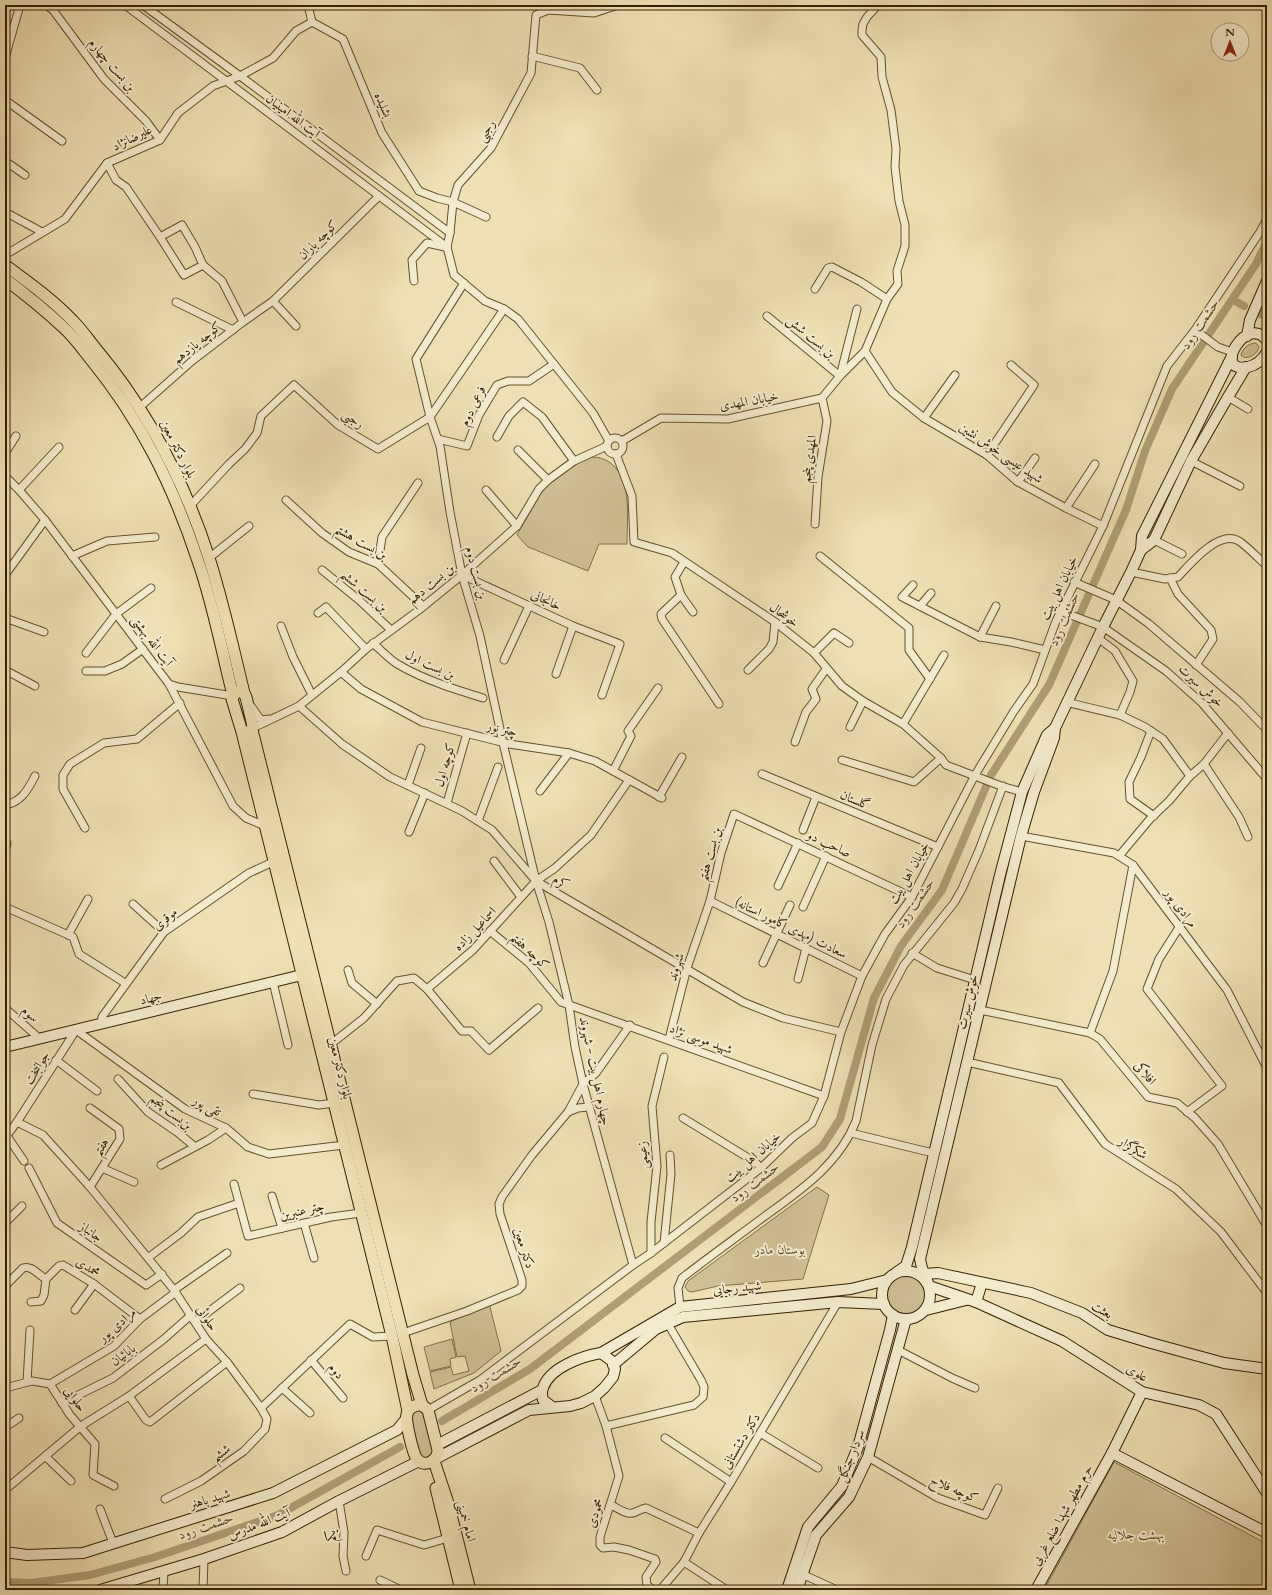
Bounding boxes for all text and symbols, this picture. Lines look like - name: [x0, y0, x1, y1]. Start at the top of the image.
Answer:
- north arrow: [1210, 22, 1250, 62]
- text: N: [1225, 25, 1235, 40]
- street label: بن بست چهارم: [83, 34, 140, 97]
- street label: آیت الله امینیان: [262, 88, 326, 143]
- street label: بشلیده: [370, 90, 396, 121]
- street label: رجبی: [472, 116, 500, 146]
- street label: علیرضانژاد: [109, 121, 155, 155]
- street label: کوچه باران: [294, 216, 342, 264]
- water label: حشمت رود: [1176, 295, 1224, 353]
- street label: بن بست شش: [783, 311, 840, 363]
- street label: کوچه یازدهم: [169, 318, 227, 371]
- street label: فرعی دوم: [456, 383, 492, 430]
- street label: خيابان المهدی: [718, 387, 780, 415]
- street label: رجبی: [338, 405, 368, 434]
- street label: بلوار دکتر معین: [156, 417, 200, 481]
- street label: شهید عیسی خوش نشین: [955, 418, 1047, 488]
- street label: المهدی پنجم: [797, 434, 824, 484]
- street label: بن بست هشتم: [329, 520, 391, 568]
- street label: بن بست دوم: [459, 544, 491, 603]
- street label: خیابان اهل بیت: [1036, 553, 1082, 623]
- street label: بن بست دهم: [404, 559, 461, 611]
- street label: بن بست ششم: [334, 565, 392, 620]
- street label: خانجانی: [528, 585, 564, 615]
- water label: حشمت رود: [1044, 589, 1084, 649]
- street label: خوشحال: [766, 598, 802, 632]
- street label: آیت الله بهشتی: [127, 610, 179, 671]
- street label: بن بست اول: [402, 646, 458, 685]
- street label: خوش سیرت: [1174, 660, 1228, 712]
- street label: چتر نور: [483, 716, 519, 741]
- street label: کوچه اول: [430, 741, 460, 789]
- street label: گلستان: [837, 786, 873, 814]
- street label: بن بست هفتم: [694, 824, 730, 884]
- street label: صاحب دو: [802, 825, 854, 862]
- street label: خیابان اهل بیت: [884, 839, 934, 907]
- street label: کرم: [548, 870, 573, 896]
- water label: حشمت رود: [891, 874, 939, 932]
- street label: مرادی پور: [1159, 883, 1202, 931]
- street label: سعادت (مهدی کامور استانه): [732, 893, 850, 963]
- street label: موقری: [149, 903, 181, 935]
- street label: اسماعیل زاده: [450, 903, 501, 955]
- street label: کوچه هفتم: [504, 928, 553, 977]
- street label: شهروند: [663, 951, 689, 983]
- street label: خوش سیرت: [953, 973, 983, 1031]
- street label: جهاد: [138, 987, 164, 1009]
- street label: سوم: [16, 1001, 43, 1028]
- street label: چهارم اهل بیت - شهروند: [573, 1015, 615, 1127]
- street label: شهید موسی نژاد: [667, 1019, 735, 1059]
- street label: بلوار دکتر معین: [324, 1035, 356, 1101]
- street label: جوانبخت: [20, 1048, 54, 1088]
- street label: افلاکی: [1130, 1057, 1161, 1089]
- street label: بن‌بست پنجم: [144, 1089, 196, 1137]
- street label: تقی پور: [187, 1090, 225, 1122]
- street label: خیابان اهل بیت: [721, 1127, 785, 1187]
- street label: شکرگزار: [1113, 1131, 1151, 1164]
- street label: هفتم: [89, 1134, 117, 1162]
- street label: زعیمی: [633, 1140, 653, 1170]
- water label: حشمت رود: [726, 1157, 784, 1207]
- street label: چتر عنبرین: [278, 1197, 326, 1225]
- street label: جانباز: [74, 1216, 106, 1247]
- street label: دکتر معین: [509, 1225, 539, 1271]
- park label: بوستان مادر: [754, 1241, 806, 1259]
- street label: محمدی: [72, 1253, 104, 1282]
- street label: شهید رجایی: [712, 1276, 762, 1300]
- street label: بعثت: [1088, 1297, 1116, 1323]
- street label: حلوائی: [192, 1301, 222, 1335]
- street label: مرادی پور: [93, 1303, 140, 1348]
- street label: بابائیان: [107, 1340, 139, 1370]
- water label: حشمت رود: [467, 1351, 525, 1397]
- street label: دوم: [322, 1359, 348, 1385]
- street label: علوی: [1123, 1360, 1151, 1386]
- street label: حلوایی: [59, 1383, 91, 1416]
- street label: دکتر دشتستانی: [717, 1410, 765, 1472]
- street label: سردار جنگل: [833, 1427, 869, 1485]
- street label: ششم: [208, 1440, 237, 1469]
- street label: حرم مطهر شهدا ضلع غربی: [1027, 1461, 1100, 1570]
- street label: کوچه فلاح: [926, 1471, 981, 1509]
- street label: شهید باهنر: [186, 1484, 233, 1514]
- street label: محمودی: [582, 1496, 608, 1530]
- street label: امام خمینی: [450, 1498, 480, 1544]
- street label: آیت الله مدرس: [225, 1502, 294, 1544]
- water label: حشمت رود: [176, 1508, 236, 1544]
- park label: بهشت جلالیه: [1108, 1526, 1164, 1544]
- street label: یکم: [322, 1528, 343, 1542]

